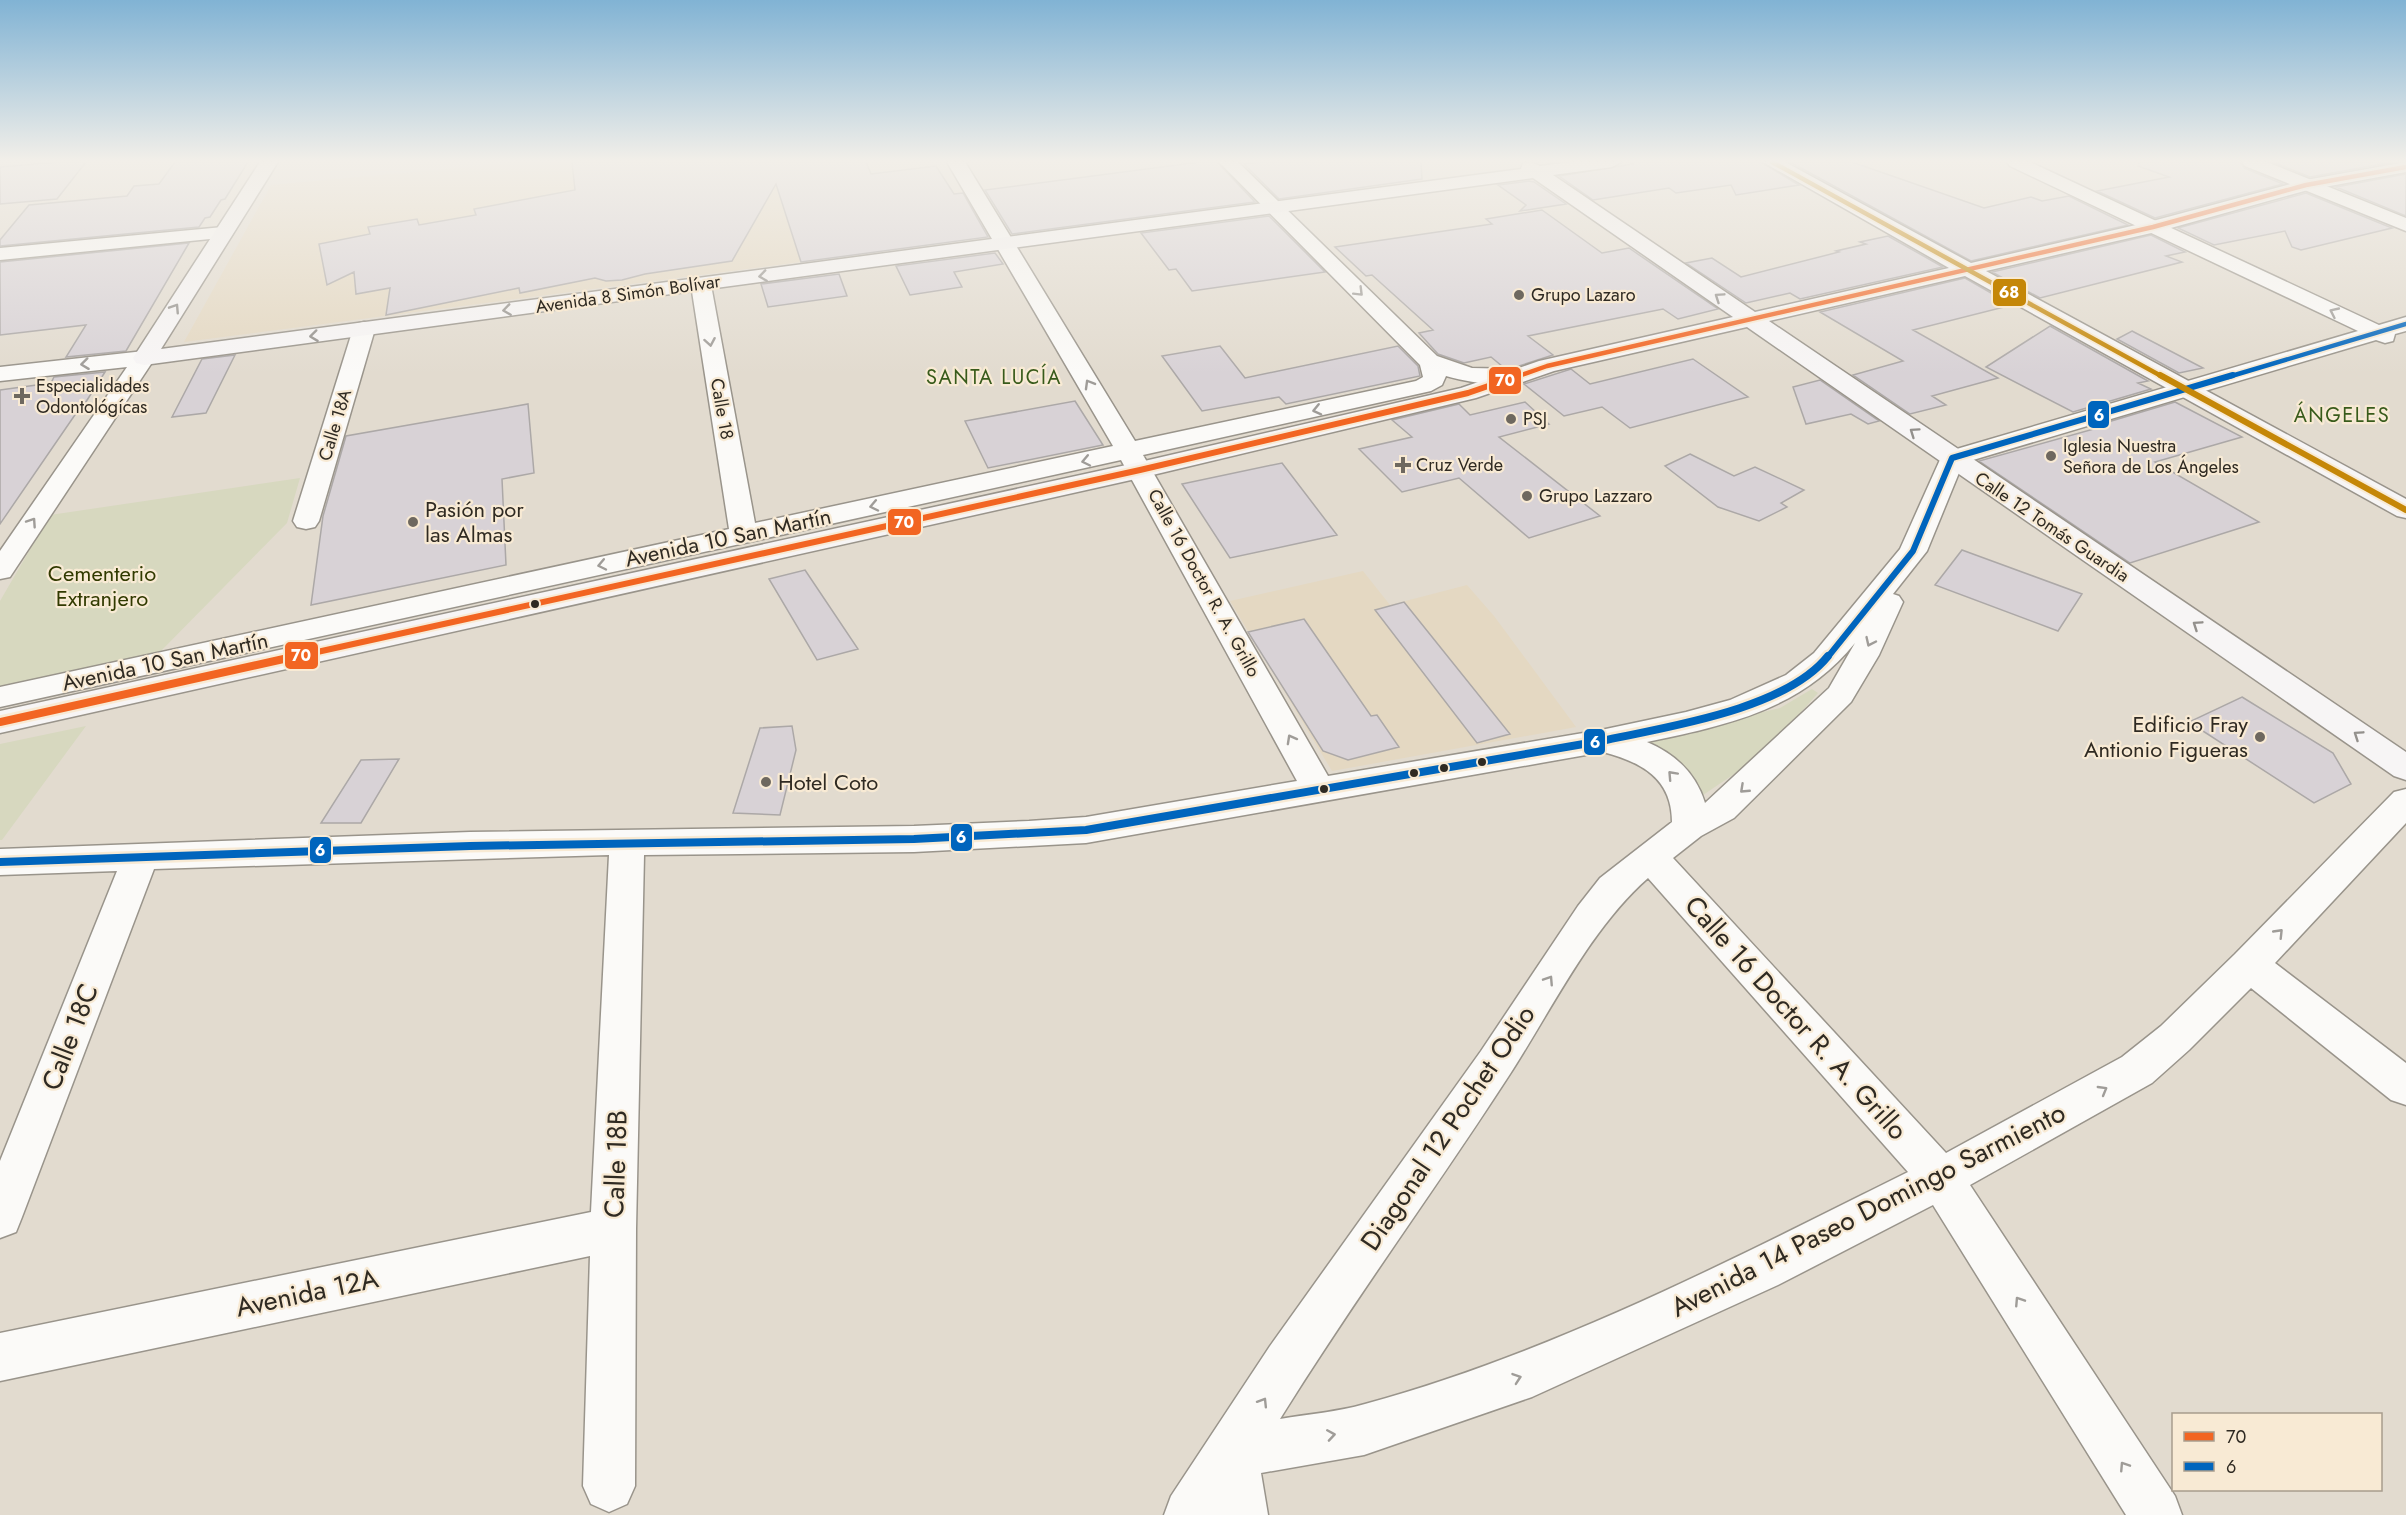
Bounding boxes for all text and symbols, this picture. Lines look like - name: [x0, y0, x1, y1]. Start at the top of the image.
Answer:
- street label: Avenida 8 Simón Bolívar: [534, 268, 723, 320]
- one-way arrow: [758, 270, 767, 282]
- line badge: 68: [1992, 278, 2027, 307]
- text: 68: [1999, 281, 2019, 304]
- place label: Grupo Lazaro: [1531, 282, 1636, 308]
- one-way arrow: [1352, 284, 1363, 295]
- marker: Grupo Lazaro: [1512, 288, 1526, 302]
- one-way arrow: [1715, 293, 1726, 304]
- one-way arrow: [168, 304, 179, 315]
- one-way arrow: [502, 304, 512, 316]
- one-way arrow: [2330, 308, 2341, 320]
- one-way arrow: [309, 329, 318, 342]
- one-way arrow: [704, 338, 716, 347]
- one-way arrow: [81, 358, 90, 370]
- district label: SANTA LUCÍA: [926, 363, 1062, 392]
- line badge: 70: [1488, 366, 1522, 395]
- text: 70: [1495, 369, 1515, 392]
- place label: Especialidades Odontológícas: [36, 373, 149, 420]
- street label: Calle 18: [704, 376, 740, 442]
- one-way arrow: [1085, 380, 1096, 390]
- street label: Calle 18A: [312, 386, 358, 464]
- marker: Especialidades Odontológícas: [13, 387, 31, 405]
- line badge: 6: [2087, 400, 2110, 429]
- district label: ÁNGELES: [2294, 401, 2390, 430]
- one-way arrow: [1312, 403, 1322, 416]
- text: 6: [2094, 404, 2104, 427]
- place label: PSJ: [1523, 406, 1547, 432]
- marker: PSJ: [1504, 412, 1518, 426]
- one-way arrow: [1910, 428, 1921, 439]
- place label: Iglesia Nuestra Señora de Los Ángeles: [2063, 433, 2239, 480]
- marker: Iglesia Nuestra Señora de Los Ángeles: [2044, 449, 2058, 463]
- place label: Cruz Verde: [1416, 452, 1503, 478]
- one-way arrow: [1081, 454, 1091, 467]
- marker: Cruz Verde: [1394, 456, 1412, 474]
- street label: Calle 12 Tomás Guardia: [1970, 466, 2134, 588]
- place label: Grupo Lazzaro: [1539, 483, 1652, 509]
- street label: Calle 16 Doctor R. A. Grillo: [1141, 484, 1267, 682]
- marker: Grupo Lazzaro: [1520, 489, 1534, 503]
- place label: Pasión por las Almas: [425, 493, 524, 550]
- one-way arrow: [870, 498, 880, 511]
- street label: Avenida 10 San Martín: [622, 500, 834, 574]
- line badge: 70: [887, 508, 922, 536]
- text: 70: [894, 511, 914, 534]
- marker: Pasión por las Almas: [406, 515, 420, 529]
- one-way arrow: [25, 518, 36, 529]
- park label: Cementerio Extranjero: [48, 557, 156, 614]
- one-way arrow: [597, 557, 607, 570]
- unlabelled marker: [529, 598, 541, 610]
- one-way arrow: [2192, 621, 2203, 632]
- street label: Avenida 10 San Martín: [59, 624, 271, 698]
- one-way arrow: [1865, 636, 1877, 647]
- line badge: 70: [284, 641, 319, 670]
- text: 70: [291, 644, 311, 667]
- place label: Edificio Fray Antionio Figueras: [2084, 708, 2248, 765]
- line badge: 6: [1583, 728, 1606, 756]
- marker: Edificio Fray Antionio Figueras: [2253, 730, 2267, 744]
- text: 6: [1590, 731, 1600, 754]
- one-way arrow: [2353, 731, 2364, 742]
- one-way arrow: [1287, 735, 1298, 745]
- unlabelled marker: [1476, 756, 1488, 768]
- unlabelled marker: [1438, 762, 1450, 774]
- place label: Hotel Coto: [778, 766, 878, 798]
- unlabelled marker: [1408, 767, 1420, 779]
- one-way arrow: [1668, 771, 1679, 781]
- marker: Hotel Coto: [759, 775, 773, 789]
- one-way arrow: [1740, 782, 1750, 793]
- unlabelled marker: [1318, 783, 1330, 795]
- line badge: 6: [950, 823, 973, 852]
- text: 6: [956, 826, 966, 849]
- line badge: 6: [309, 836, 332, 864]
- text: 6: [315, 839, 325, 862]
- street label: Calle 16 Doctor R. A. Grillo: [1676, 887, 1917, 1148]
- one-way arrow: [2272, 930, 2283, 941]
- one-way arrow: [1542, 976, 1553, 987]
- street label: Calle 18C: [31, 978, 108, 1096]
- street label: Diagonal 12 Pochet Odio: [1351, 997, 1544, 1258]
- one-way arrow: [2097, 1086, 2107, 1097]
- street label: Avenida 14 Paseo Domingo Sarmiento: [1664, 1093, 2072, 1326]
- street label: Calle 18B: [594, 1109, 637, 1219]
- street label: Avenida 12A: [232, 1258, 382, 1327]
- one-way arrow: [2015, 1297, 2027, 1307]
- one-way arrow: [1511, 1372, 1522, 1385]
- one-way arrow: [1256, 1398, 1268, 1408]
- legend: [2172, 1413, 2382, 1491]
- text: 70: [2226, 1424, 2246, 1450]
- one-way arrow: [1326, 1429, 1336, 1442]
- text: 6: [2226, 1454, 2236, 1480]
- one-way arrow: [2120, 1462, 2131, 1473]

